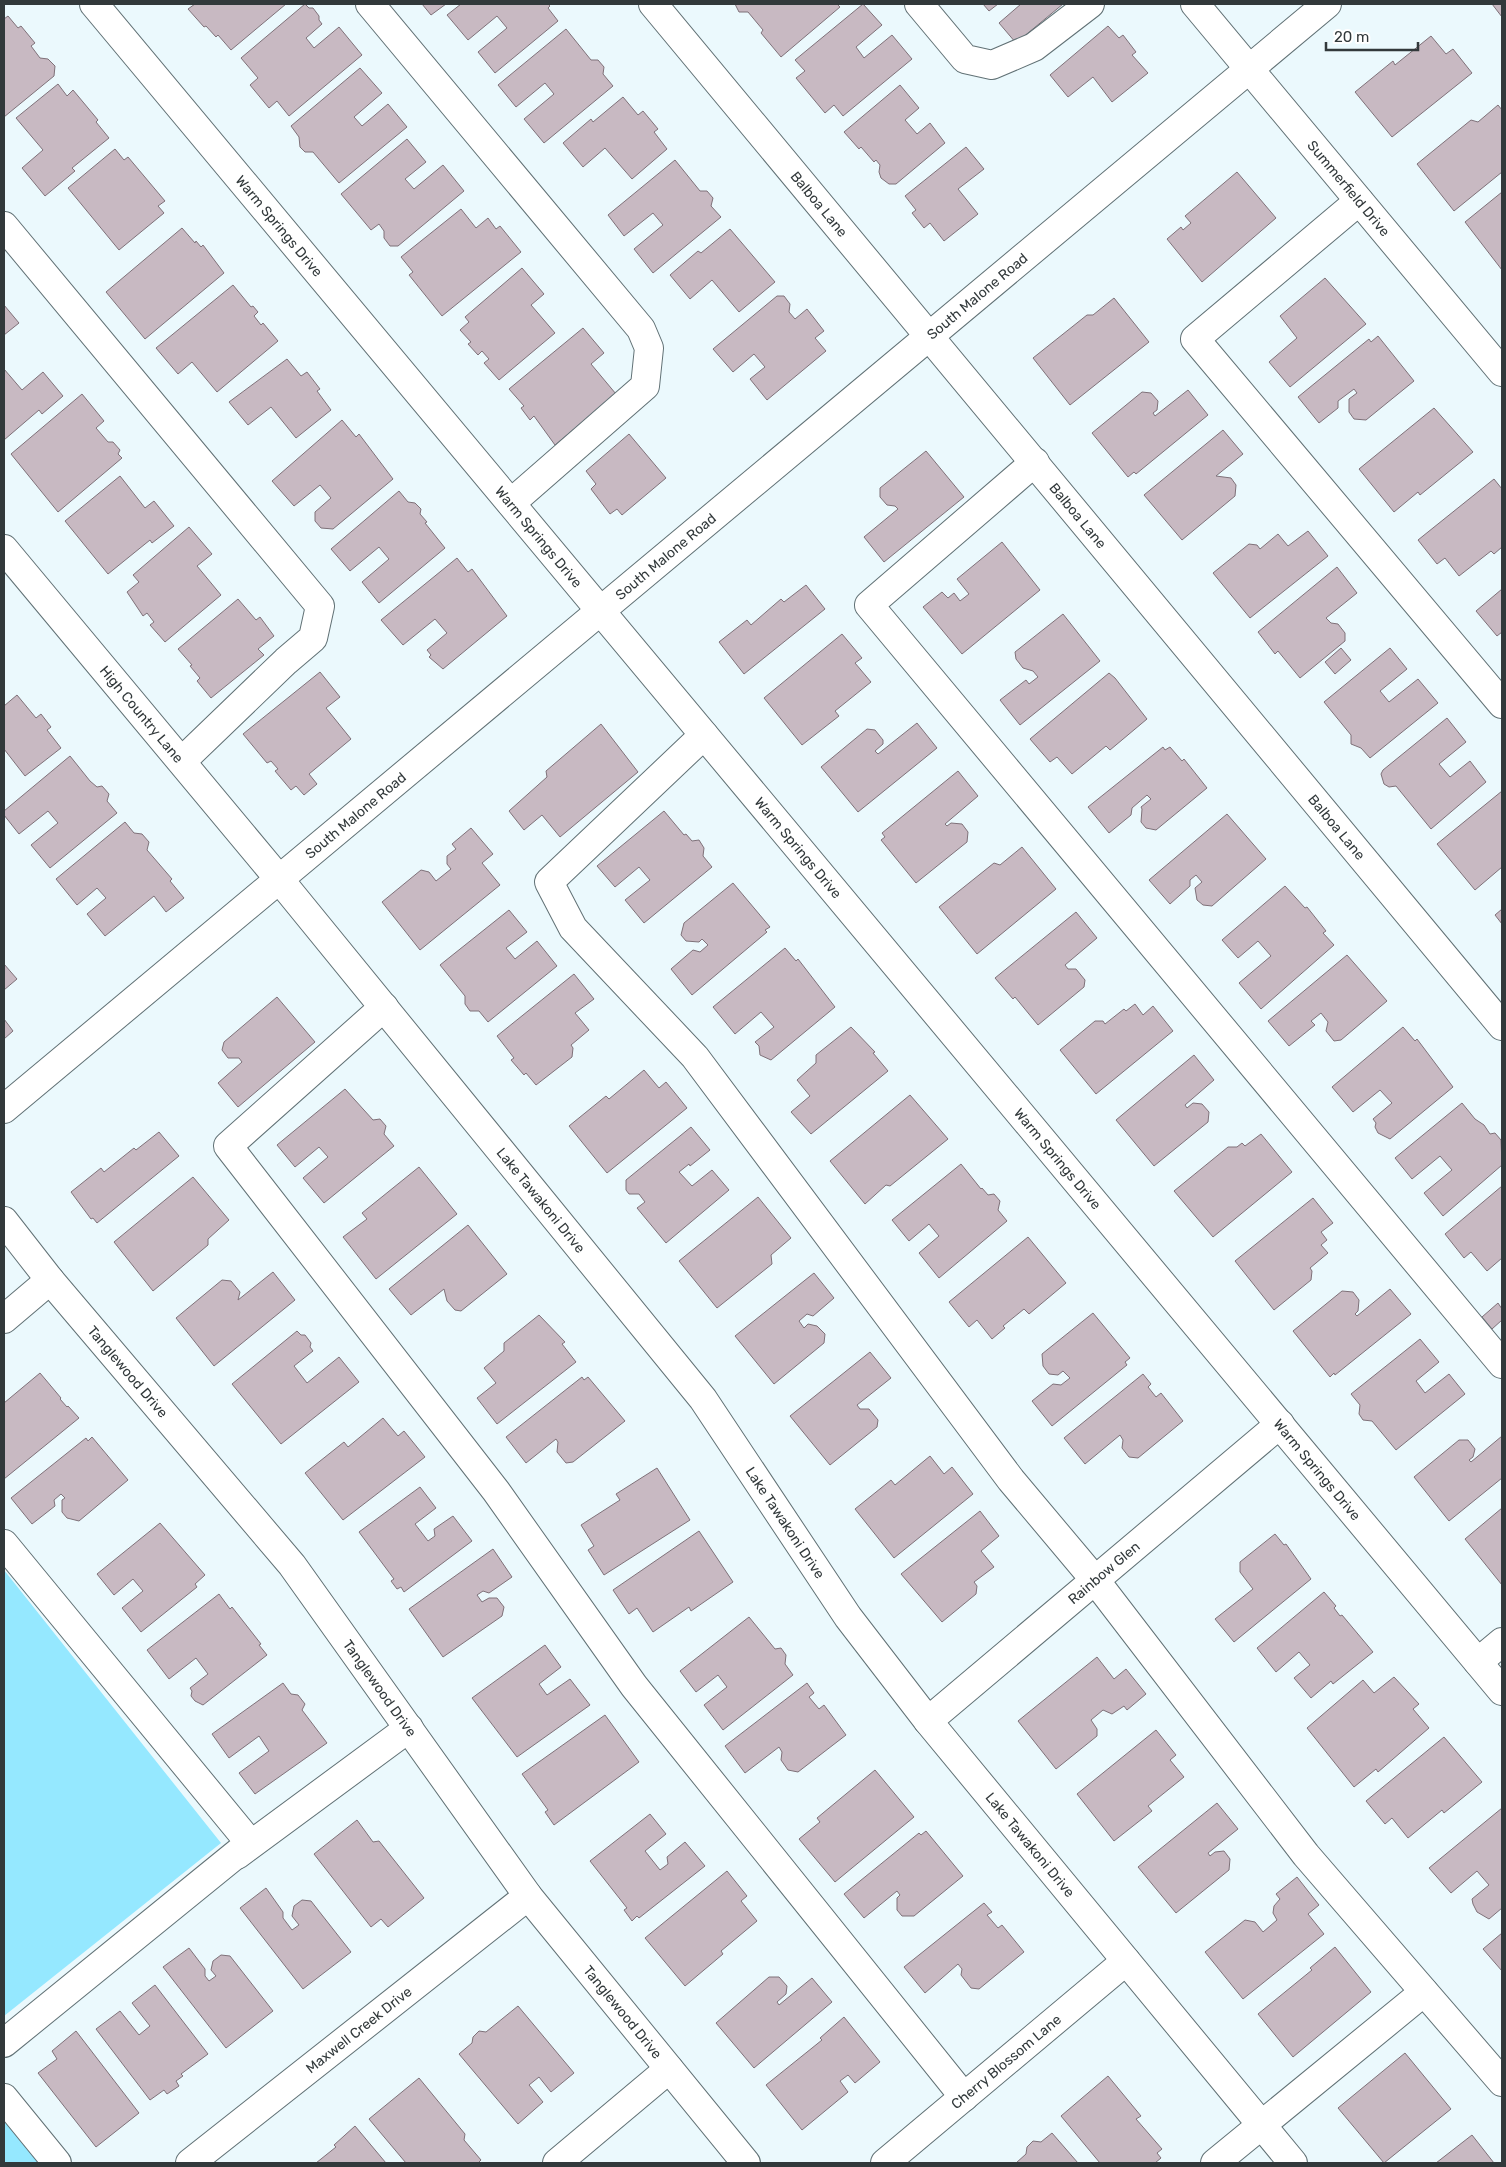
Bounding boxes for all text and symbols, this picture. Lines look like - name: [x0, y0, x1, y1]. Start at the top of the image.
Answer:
- scale bar: [1326, 20, 1418, 52]
- text: 20 m: [1334, 28, 1369, 46]
- street label: Summerfield Drive: [1304, 137, 1394, 240]
- street label: Balboa Lane: [787, 168, 851, 240]
- street label: Warm Springs Drive: [232, 172, 326, 280]
- street label: South Malone Road: [923, 249, 1031, 343]
- street label: Balboa Lane: [1046, 479, 1110, 552]
- street label: Warm Springs Drive: [492, 483, 586, 591]
- street label: South Malone Road: [612, 510, 719, 603]
- street label: High Country Lane: [96, 662, 187, 766]
- street label: South Malone Road: [302, 769, 409, 862]
- street label: Balboa Lane: [1305, 791, 1369, 863]
- street label: Warm Springs Drive: [751, 794, 845, 902]
- street label: Warm Springs Drive: [1011, 1105, 1105, 1213]
- street label: Lake Tawakoni Drive: [493, 1144, 589, 1256]
- street label: Tanglewood Drive: [84, 1322, 172, 1421]
- street label: Warm Springs Drive: [1270, 1415, 1364, 1524]
- street label: Lake Tawakoni Drive: [742, 1464, 829, 1582]
- street label: Rainbow Glen: [1064, 1538, 1143, 1608]
- street label: Tanglewood Drive: [340, 1636, 420, 1740]
- street label: Lake Tawakoni Drive: [982, 1789, 1078, 1901]
- street label: Tanglewood Drive: [580, 1962, 666, 2062]
- street label: Maxwell Creek Drive: [302, 1983, 415, 2077]
- street label: Cherry Blossom Lane: [948, 2011, 1065, 2112]

